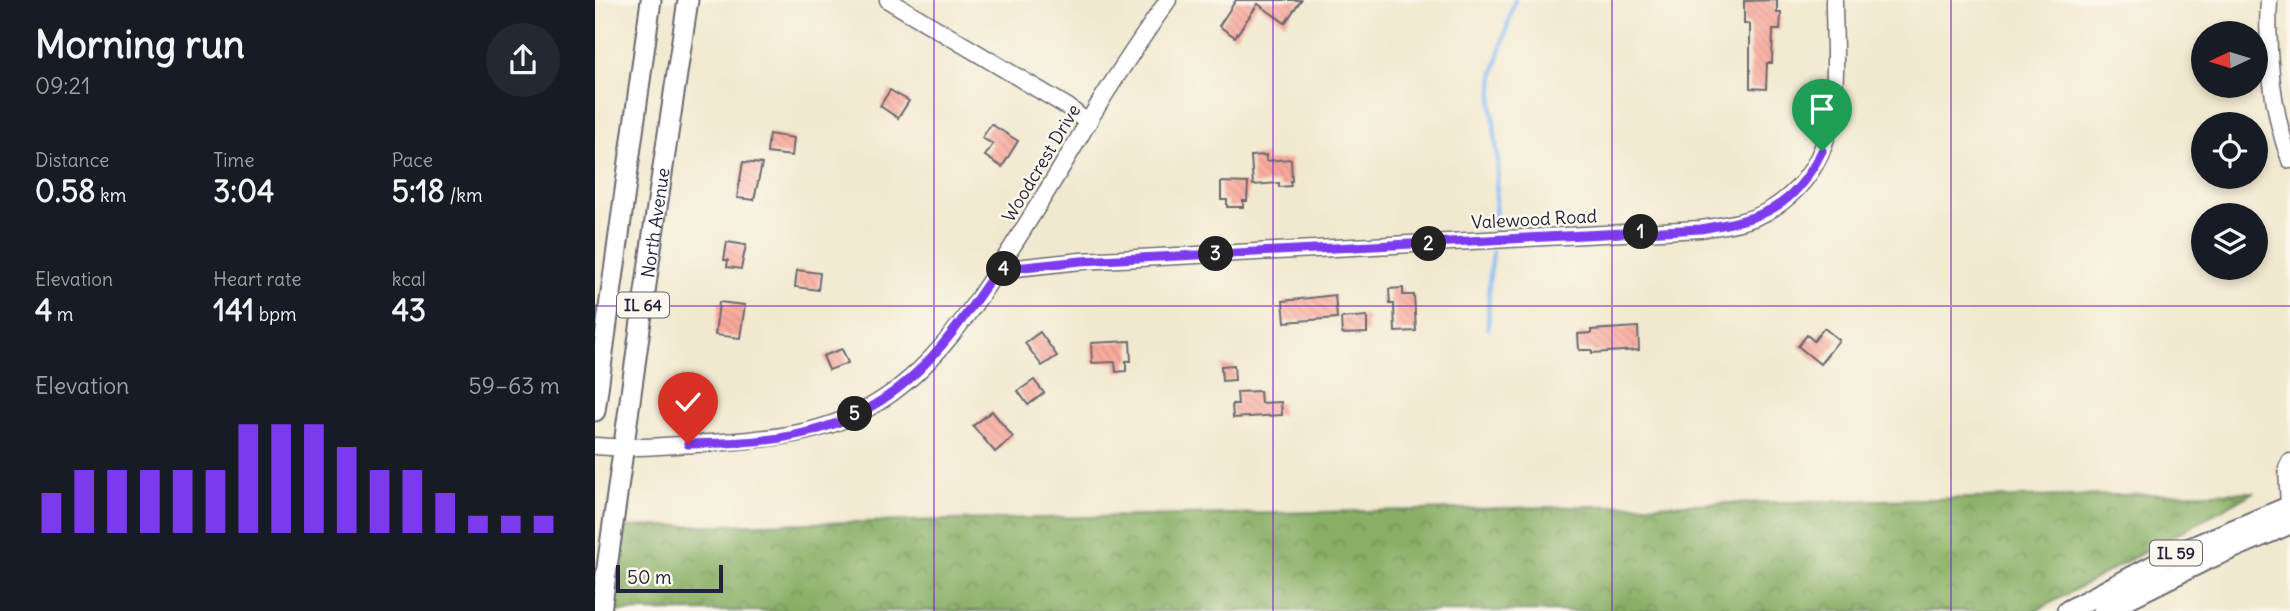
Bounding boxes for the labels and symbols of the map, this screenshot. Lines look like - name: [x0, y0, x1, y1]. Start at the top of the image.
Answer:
- north arrow: [2191, 21, 2268, 98]
- pin: [1792, 79, 1852, 151]
- street label: Woodcrest Drive: [997, 100, 1085, 226]
- street label: North Avenue: [636, 166, 674, 279]
- street label: Valewood Road: [1470, 204, 1598, 234]
- pin: 1: [1623, 215, 1659, 250]
- pin: 2: [1411, 226, 1447, 262]
- pin: 3: [1199, 236, 1233, 272]
- pin: 4: [987, 252, 1021, 286]
- road number: IL 64: [617, 292, 669, 318]
- pin: [658, 372, 718, 444]
- pin: 5: [838, 396, 873, 432]
- road number: IL 59: [2150, 540, 2202, 566]
- scale bar: [616, 562, 723, 594]

